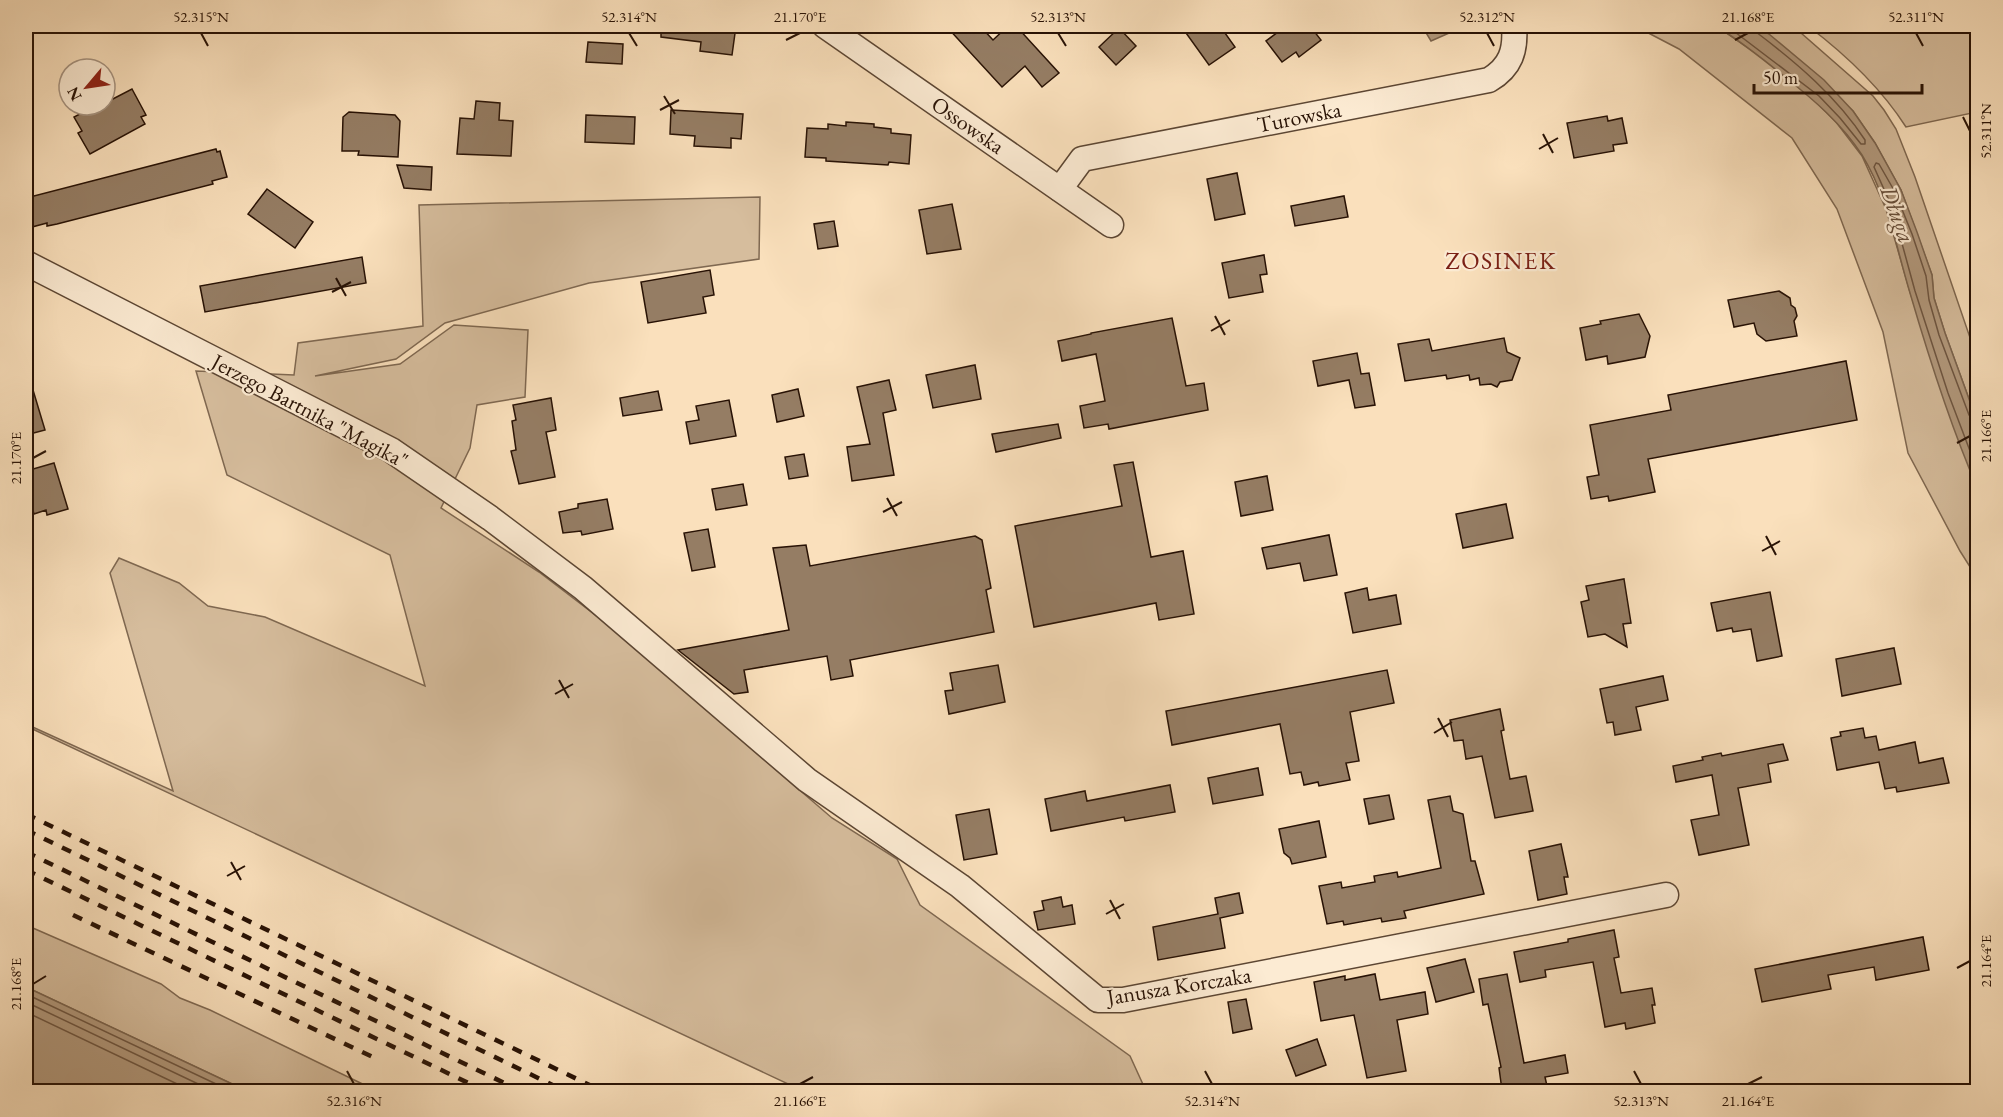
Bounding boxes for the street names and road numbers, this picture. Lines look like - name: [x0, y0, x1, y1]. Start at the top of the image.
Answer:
- street label: Ossowska: [926, 89, 1010, 161]
- street label: Turowska: [1254, 95, 1344, 139]
- street label: Jerzego Bartnika "Magika": [205, 346, 413, 475]
- street label: Janusza Korczaka: [1103, 960, 1254, 1012]

